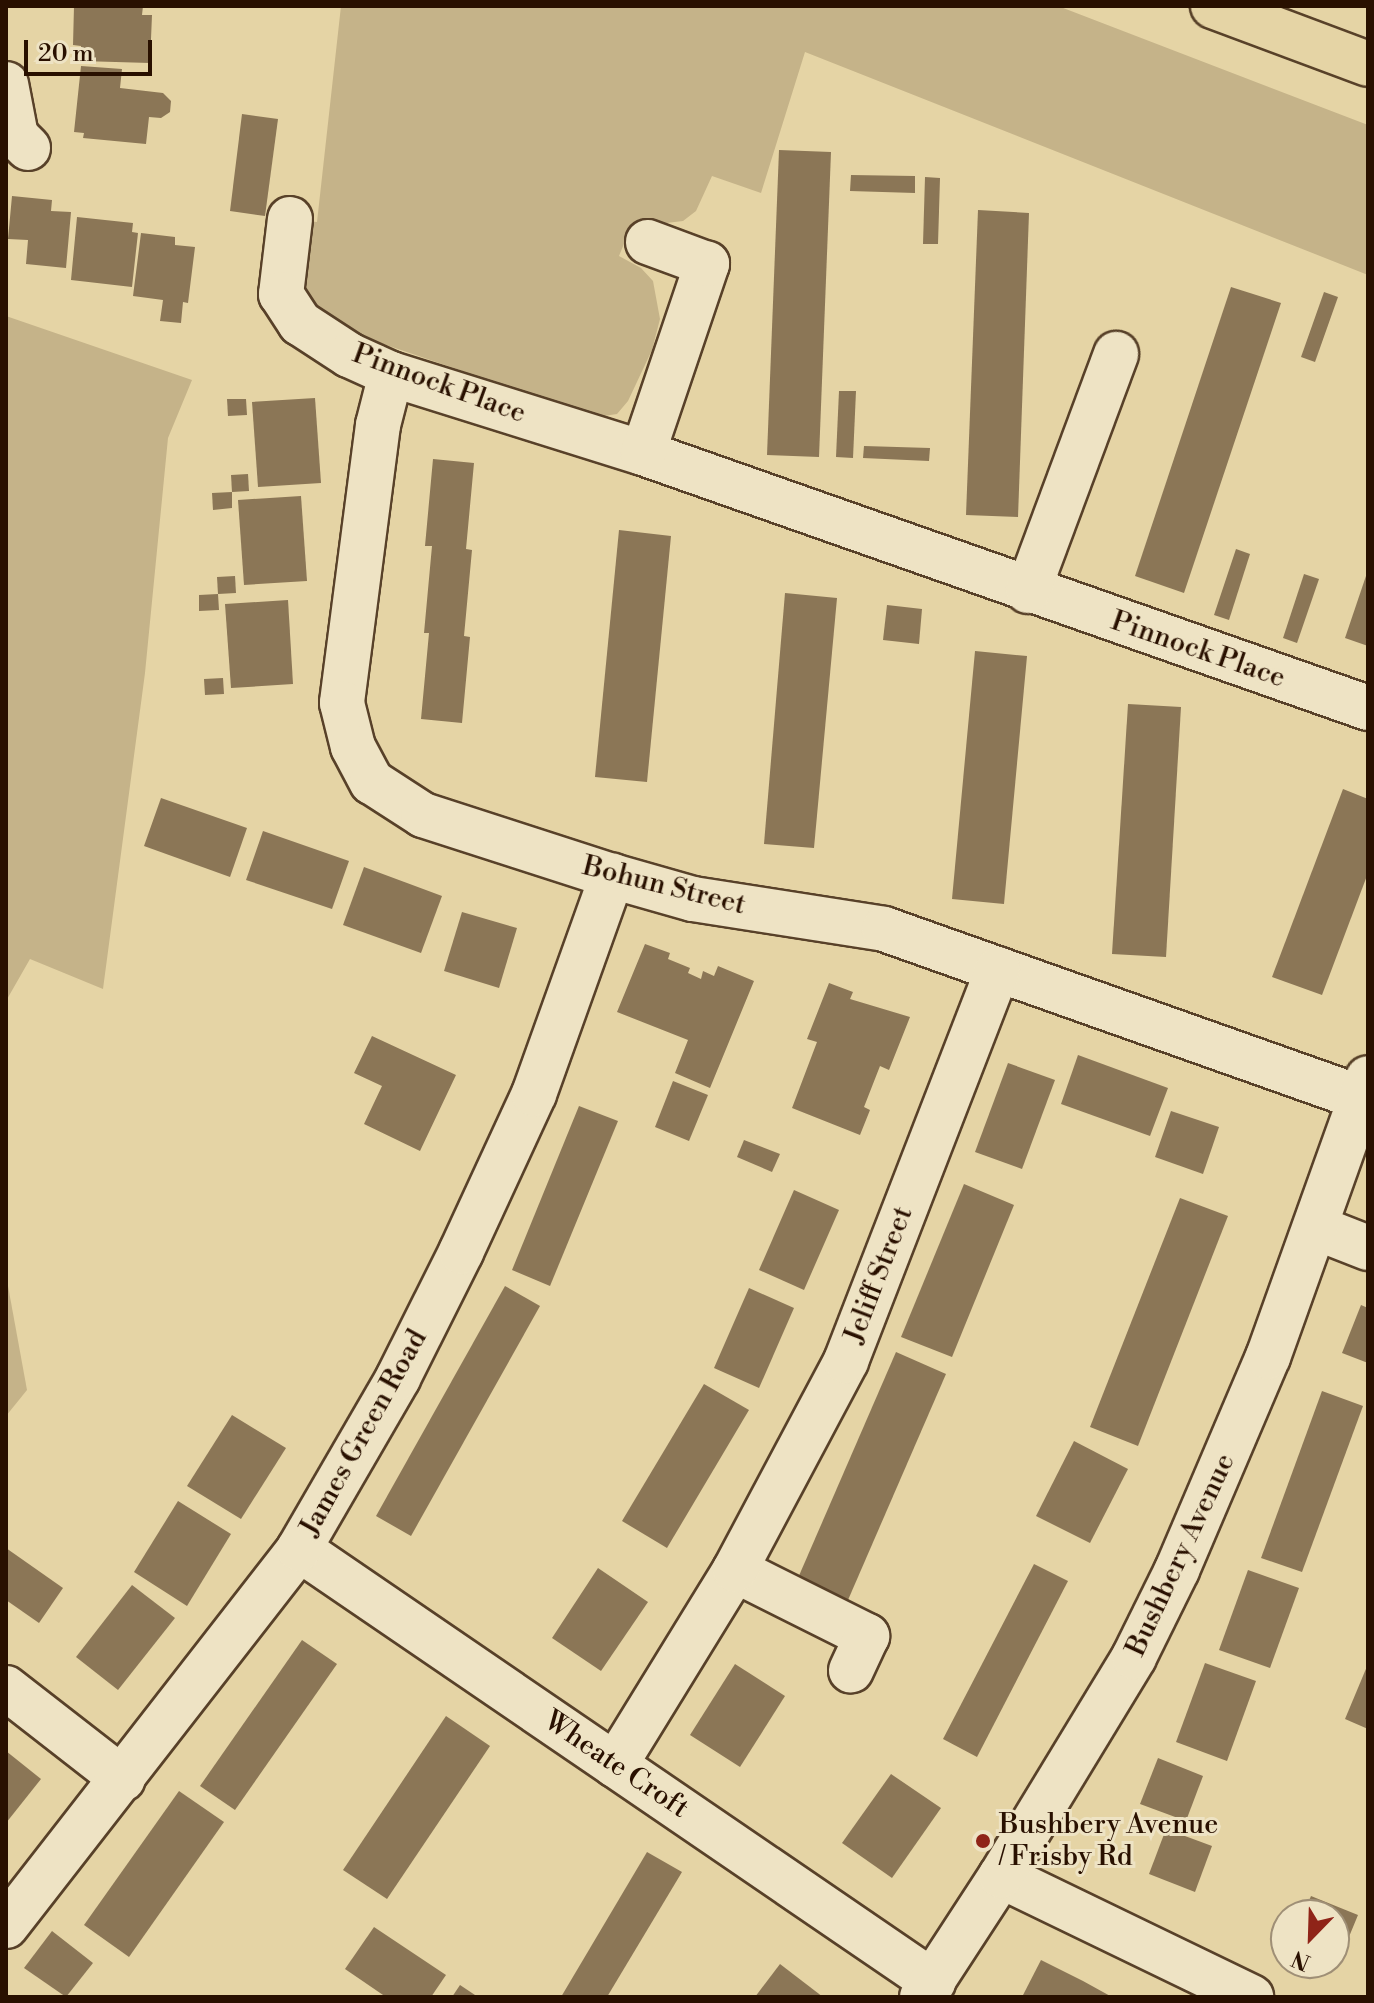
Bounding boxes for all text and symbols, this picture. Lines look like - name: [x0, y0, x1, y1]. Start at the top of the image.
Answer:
- scale bar: [28, 24, 156, 74]
- text: 20 m: [38, 39, 94, 69]
- street label: Pinnock Place: [348, 337, 530, 431]
- street label: Pinnock Place: [1107, 605, 1289, 695]
- street label: Bohun Street: [579, 850, 749, 922]
- street label: Jeliff Street: [838, 1202, 920, 1348]
- street label: James Green Road: [293, 1324, 435, 1542]
- street label: Bushbery Avenue: [1119, 1448, 1243, 1662]
- street label: Wheate Croft: [537, 1704, 695, 1826]
- place label: Bushbery Avenue / Frisby Rd: [999, 1808, 1218, 1874]
- marker: Bushbery Avenue / Frisby Rd: [974, 1832, 992, 1850]
- north arrow: [1270, 1899, 1350, 1979]
- text: N: [1288, 1944, 1314, 1976]

